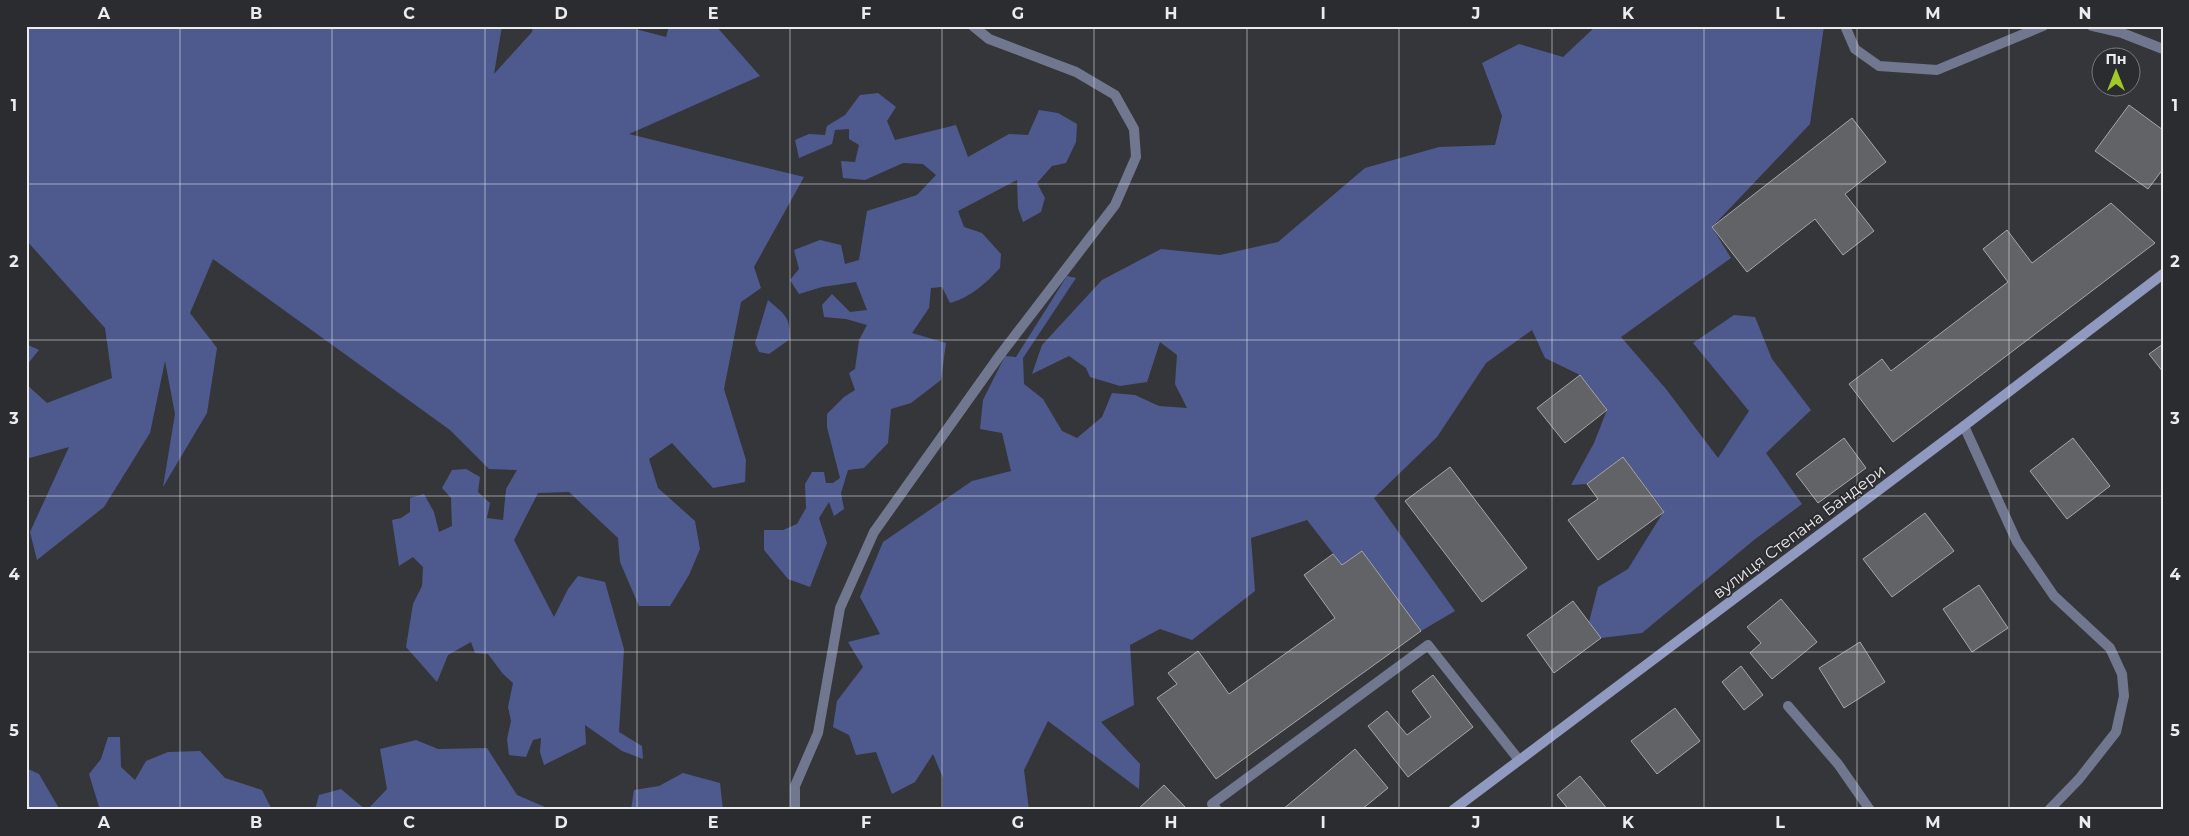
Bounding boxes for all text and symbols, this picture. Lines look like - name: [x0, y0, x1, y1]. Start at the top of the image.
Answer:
- text: A: [97, 4, 111, 23]
- text: B: [250, 4, 262, 23]
- text: C: [403, 4, 415, 23]
- text: D: [554, 4, 568, 23]
- text: E: [708, 4, 718, 23]
- text: F: [861, 4, 871, 23]
- text: G: [1012, 4, 1024, 23]
- text: H: [1165, 4, 1177, 23]
- text: I: [1320, 4, 1326, 23]
- text: J: [1471, 4, 1480, 23]
- text: K: [1622, 4, 1635, 23]
- text: L: [1775, 4, 1785, 23]
- text: M: [1925, 4, 1941, 23]
- text: N: [2079, 4, 2091, 23]
- north arrow: [2092, 48, 2142, 98]
- text: Пн: [2105, 50, 2127, 68]
- text: 1: [11, 96, 17, 115]
- text: 1: [2172, 96, 2178, 115]
- text: 2: [9, 252, 19, 271]
- text: 2: [2170, 252, 2180, 271]
- text: 3: [8, 409, 19, 428]
- text: 3: [2169, 409, 2180, 428]
- street label: вулиця Степана Бандери: [1709, 460, 1889, 602]
- text: 4: [8, 565, 20, 584]
- text: 4: [2169, 565, 2181, 584]
- text: 5: [9, 721, 19, 740]
- text: 5: [2170, 721, 2180, 740]
- text: A: [97, 813, 111, 832]
- text: B: [250, 813, 262, 832]
- text: C: [403, 813, 415, 832]
- text: D: [554, 813, 568, 832]
- text: E: [708, 813, 718, 832]
- text: F: [861, 813, 871, 832]
- text: G: [1012, 813, 1024, 832]
- text: H: [1165, 813, 1177, 832]
- text: I: [1320, 813, 1326, 832]
- text: J: [1471, 813, 1480, 832]
- text: K: [1622, 813, 1635, 832]
- text: L: [1775, 813, 1785, 832]
- text: M: [1925, 813, 1941, 832]
- text: N: [2079, 813, 2091, 832]

